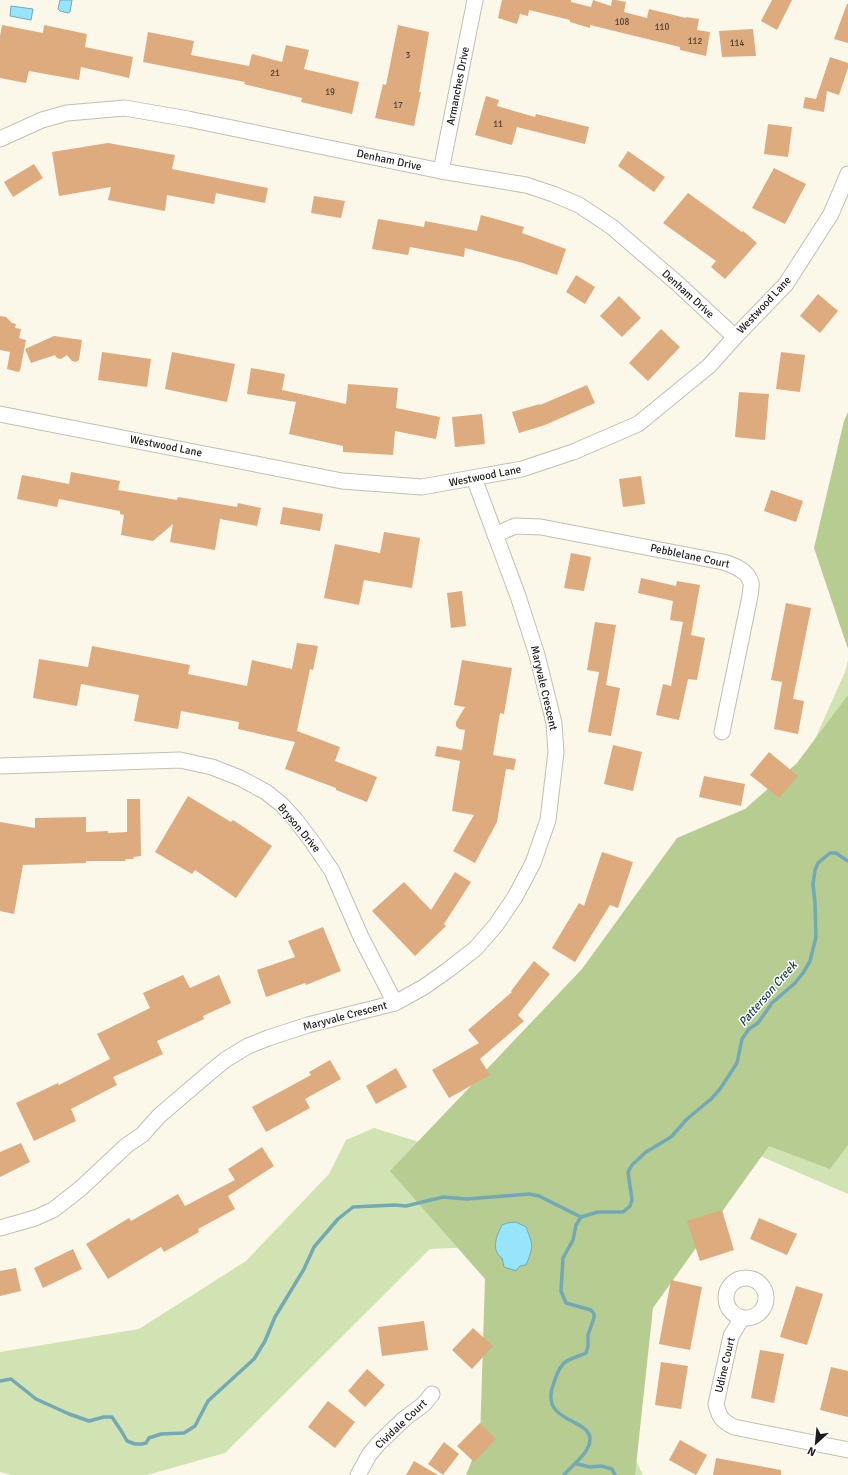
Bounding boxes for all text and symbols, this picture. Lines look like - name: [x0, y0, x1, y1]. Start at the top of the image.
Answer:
- house number: 108: [615, 17, 629, 28]
- house number: 110: [655, 22, 669, 33]
- house number: 112: [688, 36, 702, 47]
- house number: 114: [730, 38, 744, 49]
- street label: Armanches Drive: [444, 46, 472, 126]
- house number: 3: [406, 50, 411, 61]
- house number: 21: [270, 68, 280, 79]
- house number: 19: [325, 87, 335, 98]
- house number: 17: [393, 100, 403, 111]
- house number: 11: [493, 119, 503, 130]
- street label: Denham Drive: [355, 147, 423, 173]
- street label: Denham Drive: [659, 267, 717, 321]
- street label: Westwood Lane: [734, 274, 794, 336]
- street label: Westwood Lane: [129, 433, 203, 459]
- street label: Westwood Lane: [448, 463, 522, 489]
- street label: Pebblelane Court: [649, 541, 731, 571]
- street label: Maryvale Crescent: [528, 644, 560, 732]
- street label: Bryson Drive: [275, 801, 323, 855]
- water label: Patterson Creek: [736, 958, 801, 1030]
- street label: Maryvale Crescent: [301, 998, 389, 1034]
- street label: Udine Court: [712, 1336, 738, 1394]
- street label: Cividale Court: [372, 1397, 430, 1451]
- north arrow: [796, 1423, 836, 1463]
- text: N: [805, 1444, 818, 1459]

